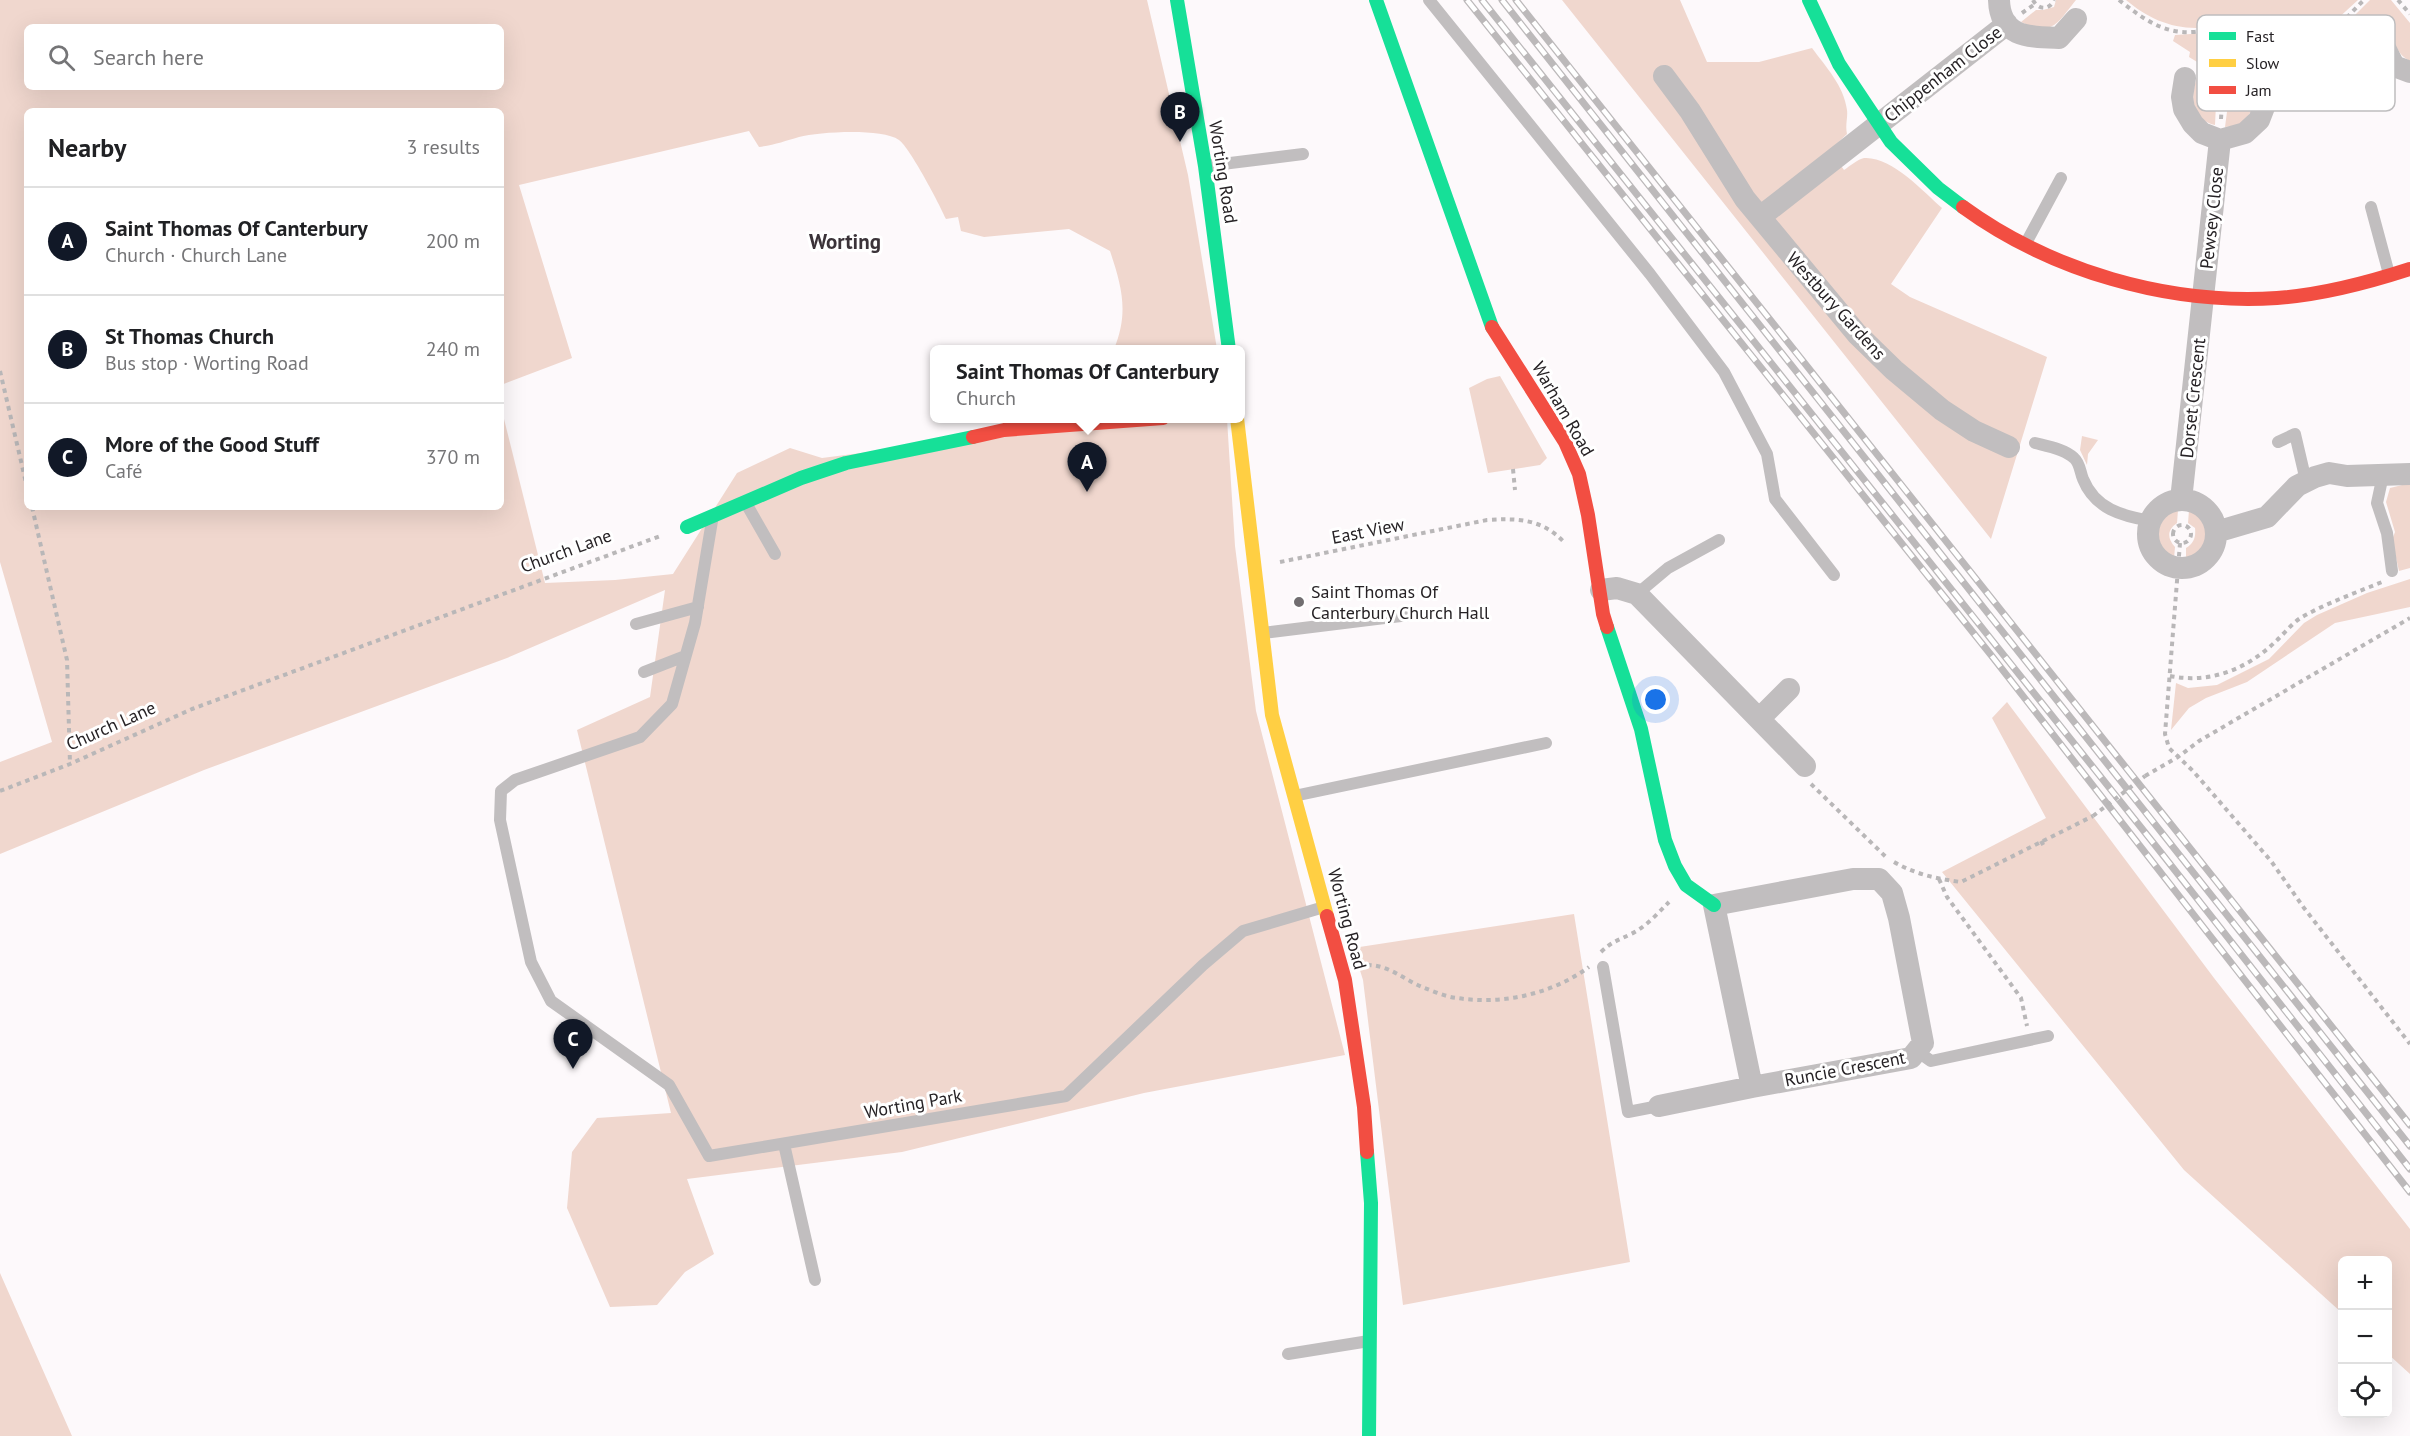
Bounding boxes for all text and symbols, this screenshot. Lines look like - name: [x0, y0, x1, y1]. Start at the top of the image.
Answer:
- legend: [2197, 15, 2395, 111]
- street label: Chippenham Close: [1879, 20, 2006, 127]
- search box: [24, 24, 504, 90]
- text: Fast: [2246, 26, 2275, 46]
- icon: search: [45, 41, 78, 74]
- text: Search here: [93, 43, 204, 71]
- text: Slow: [2246, 53, 2280, 73]
- text: Jam: [2245, 80, 2272, 100]
- pin: B: [1160, 92, 1200, 142]
- street label: Worting Road: [1204, 119, 1243, 225]
- text: Nearby: [48, 131, 126, 164]
- text: 3 results: [407, 134, 480, 160]
- street label: Pewsey Close: [2195, 166, 2228, 270]
- text: Saint Thomas Of Canterbury: [105, 214, 368, 242]
- text: A: [61, 228, 74, 254]
- text: 200 m: [426, 228, 480, 254]
- district label: Worting: [809, 228, 881, 255]
- text: Church · Church Lane: [105, 242, 287, 268]
- street label: Westbury Gardens: [1782, 247, 1891, 364]
- text: St Thomas Church: [105, 322, 274, 350]
- text: B: [62, 336, 73, 362]
- text: 240 m: [426, 336, 480, 362]
- street label: Dorset Crescent: [2175, 337, 2210, 459]
- popup: [930, 345, 1245, 423]
- text: Bus stop · Worting Road: [105, 350, 309, 376]
- text: Saint Thomas Of Canterbury: [956, 357, 1219, 385]
- street label: Warham Road: [1527, 357, 1600, 460]
- text: Church: [956, 385, 1016, 411]
- text: More of the Good Stuff: [105, 430, 319, 458]
- pin: A: [1068, 442, 1106, 492]
- text: C: [62, 444, 73, 470]
- text: 370 m: [426, 444, 480, 470]
- text: Café: [105, 458, 142, 484]
- street label: East View: [1330, 512, 1407, 549]
- street label: Church Lane: [517, 523, 615, 578]
- place label: Saint Thomas Of Canterbury Church Hall: [1311, 580, 1490, 624]
- marker: Saint Thomas Of Canterbury Church Hall: [1292, 595, 1306, 609]
- your location: [1641, 685, 1670, 714]
- street label: Church Lane: [62, 696, 159, 755]
- street label: Worting Road: [1323, 866, 1372, 972]
- pin: C: [554, 1020, 592, 1069]
- street label: Runcie Crescent: [1783, 1046, 1907, 1091]
- street label: Worting Park: [862, 1084, 964, 1123]
- map controls: [2338, 1256, 2392, 1418]
- button: +: [2338, 1256, 2392, 1310]
- button: −: [2338, 1310, 2392, 1364]
- button: locate: [2338, 1364, 2392, 1418]

